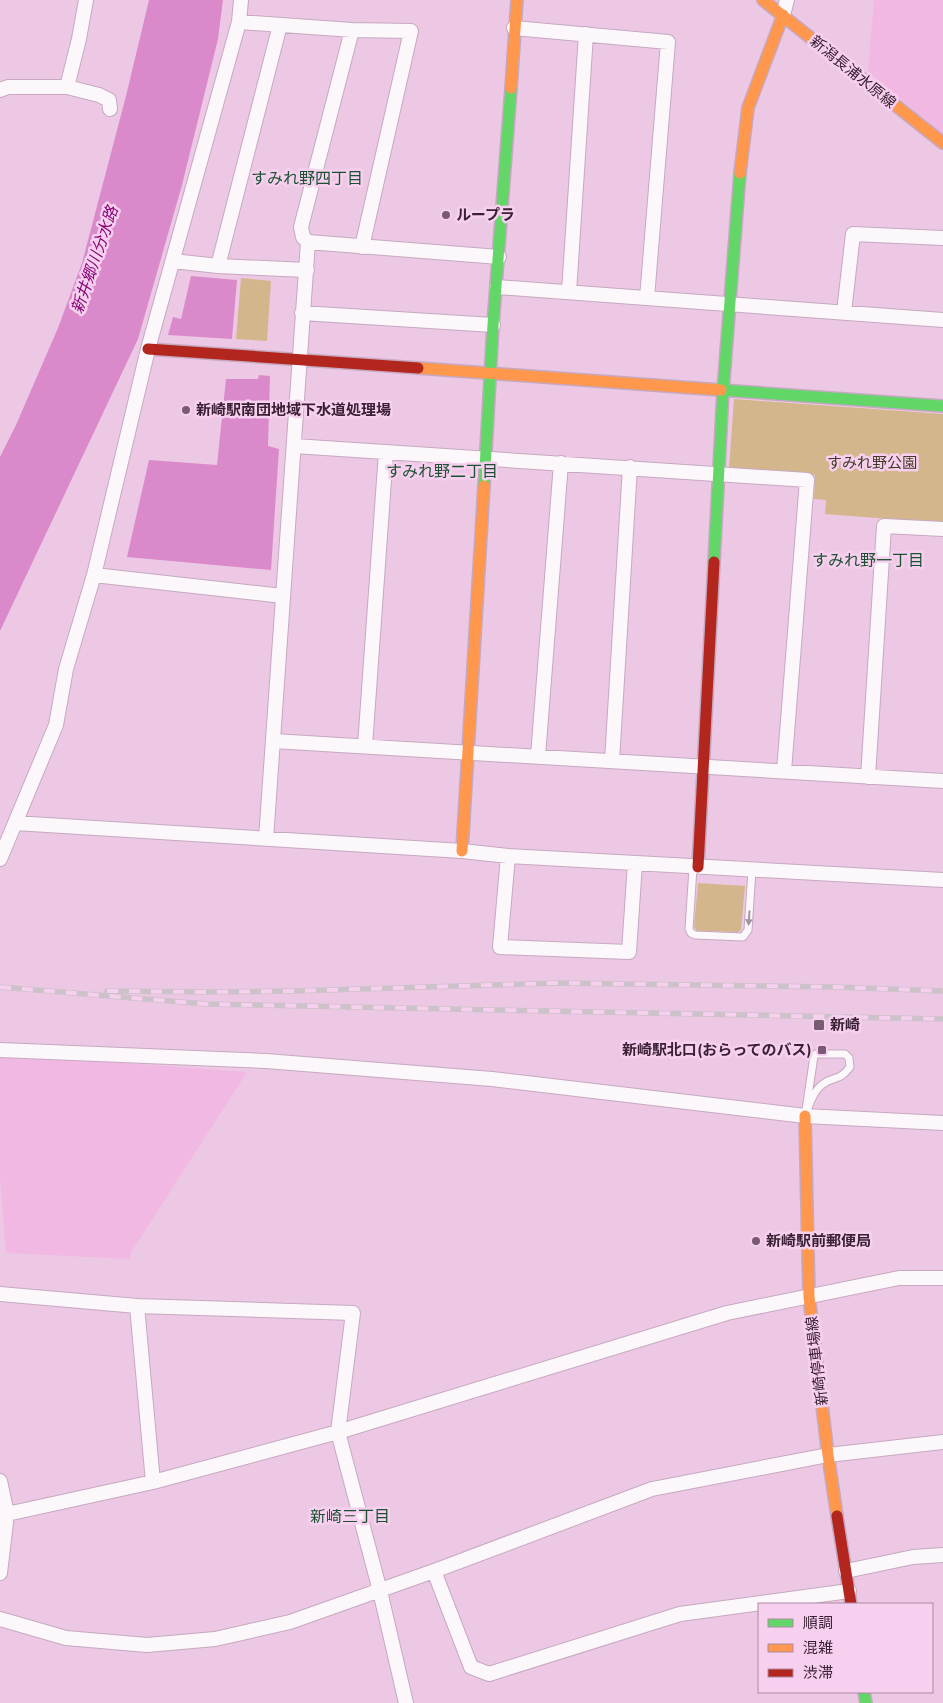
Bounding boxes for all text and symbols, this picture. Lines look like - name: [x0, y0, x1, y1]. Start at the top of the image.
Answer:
- street label: 新潟長浦水原線: [806, 31, 900, 113]
- district label: すみれ野四丁目: [251, 168, 363, 190]
- water label: 新井郷川分水路: [66, 202, 124, 317]
- place label: ループラ: [456, 205, 515, 225]
- marker: ループラ: [440, 209, 452, 221]
- place label: 新崎駅南団地域下水道処理場: [196, 400, 391, 420]
- marker: 新崎駅南団地域下水道処理場: [180, 404, 192, 416]
- park label: すみれ野公園: [827, 453, 917, 473]
- district label: すみれ野二丁目: [386, 461, 498, 483]
- district label: すみれ野一丁目: [812, 550, 924, 572]
- one-way arrow: [745, 911, 753, 927]
- place label: 新崎: [830, 1015, 860, 1035]
- marker: 新崎: [812, 1018, 826, 1032]
- place label: 新崎駅北口(おらってのバス): [622, 1040, 812, 1060]
- marker: 新崎駅北口(おらってのバス): [816, 1044, 828, 1056]
- place label: 新崎駅前郵便局: [766, 1231, 871, 1251]
- marker: 新崎駅前郵便局: [750, 1235, 762, 1247]
- street label: 新崎停車場線: [802, 1315, 832, 1407]
- district label: 新崎三丁目: [310, 1506, 390, 1528]
- legend: [758, 1603, 933, 1693]
- text: 順調: [803, 1613, 833, 1633]
- text: 混雑: [803, 1638, 833, 1658]
- text: 渋滞: [803, 1663, 833, 1683]

